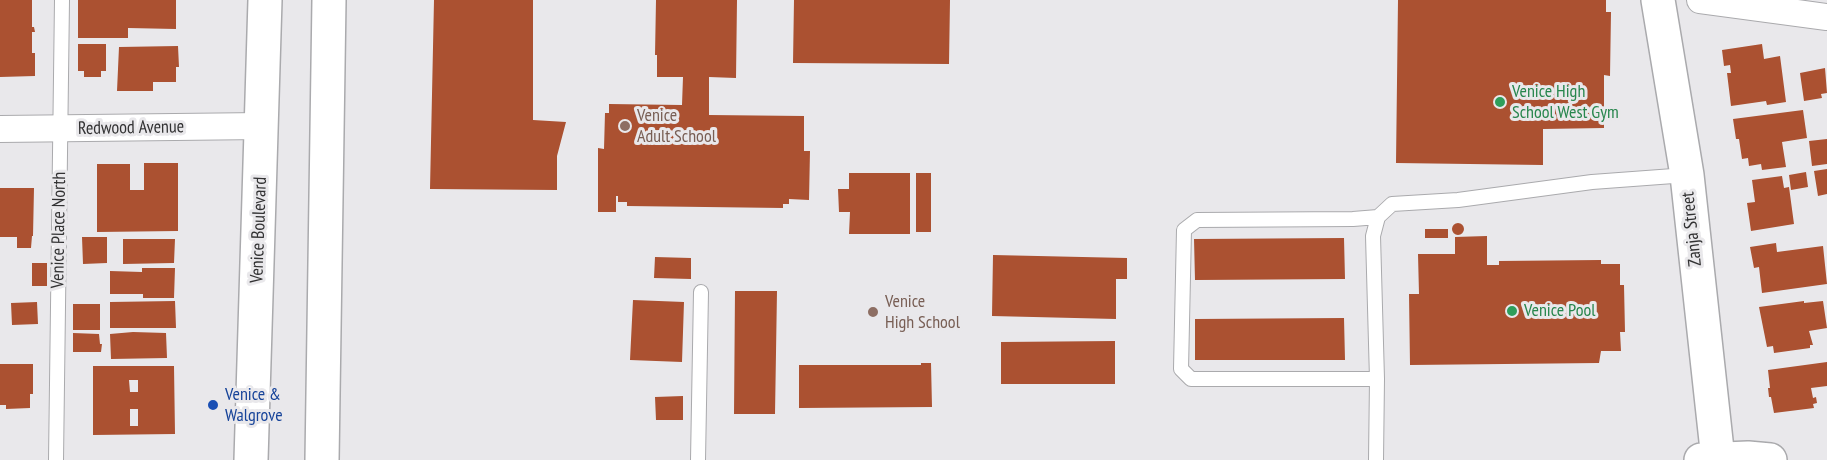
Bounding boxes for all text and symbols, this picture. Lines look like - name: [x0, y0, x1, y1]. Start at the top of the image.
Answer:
- place label: Venice High School West Gym: [1512, 81, 1619, 124]
- marker: Venice High School West Gym: [1493, 95, 1507, 109]
- place label: Venice Adult School: [637, 105, 716, 148]
- street label: Redwood Avenue: [78, 116, 184, 140]
- marker: Venice Adult School: [618, 119, 632, 133]
- street label: Venice Place North: [47, 172, 71, 288]
- street label: Venice Boulevard: [246, 176, 272, 284]
- street label: Zanja Street: [1677, 191, 1707, 267]
- place label: Venice High School: [885, 291, 960, 334]
- place label: Venice Pool: [1524, 300, 1595, 322]
- marker: Venice Pool: [1505, 304, 1519, 318]
- marker: Venice High School: [866, 305, 880, 319]
- place label: Venice & Walgrove: [225, 384, 283, 426]
- marker: Venice & Walgrove: [206, 398, 220, 412]

